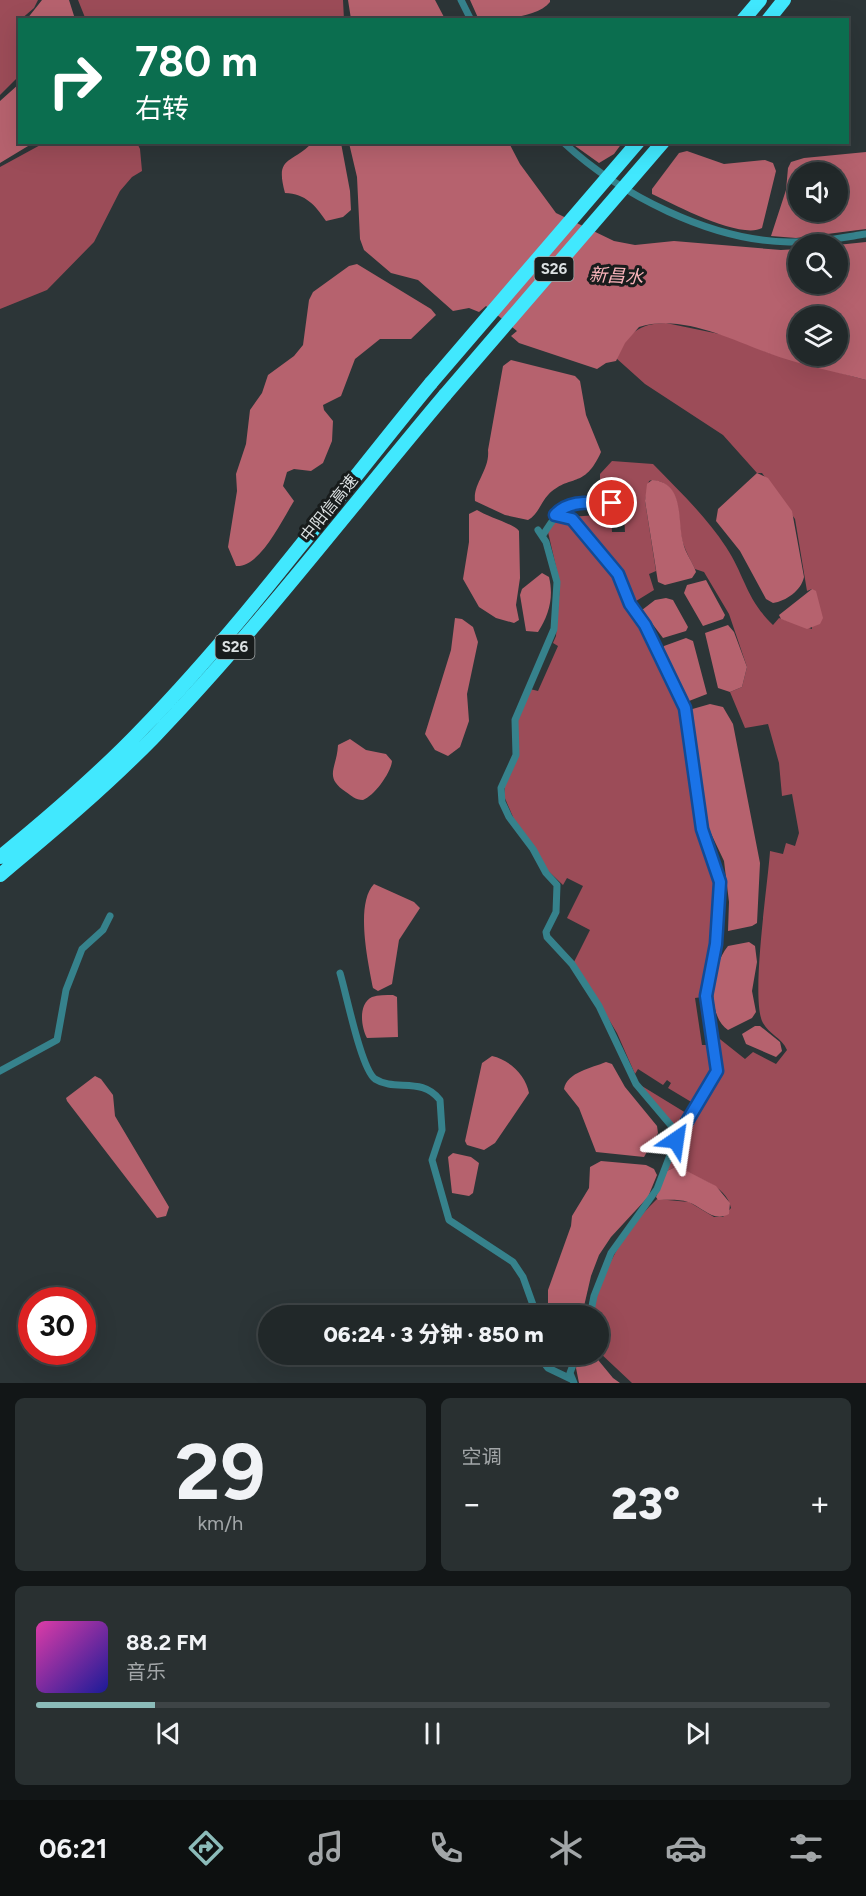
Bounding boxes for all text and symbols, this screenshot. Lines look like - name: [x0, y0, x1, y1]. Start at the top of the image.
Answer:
- text: 780 m: [135, 36, 258, 87]
- icon: right: [36, 42, 114, 120]
- text: 右转: [135, 92, 189, 125]
- map controls: [788, 162, 848, 366]
- button: sound: [788, 162, 848, 222]
- button: search: [788, 234, 848, 294]
- road number: S26: [534, 257, 574, 281]
- water label: 新昌水: [588, 264, 645, 288]
- button: layers: [788, 306, 848, 366]
- street label: 中阳信高速: [296, 471, 362, 545]
- pin: [586, 477, 637, 528]
- icon: arrive: [595, 486, 628, 519]
- road number: S26: [216, 635, 254, 659]
- position arrow: [644, 1108, 708, 1172]
- speed limit sign: 30: [18, 1287, 96, 1365]
- text: 06:24 · 3 分钟 · 850 m: [323, 1321, 544, 1348]
- text: 29: [175, 1425, 265, 1519]
- text: 空调: [462, 1445, 502, 1469]
- text: 23°: [611, 1476, 680, 1530]
- text: −: [462, 1484, 482, 1523]
- text: +: [809, 1484, 830, 1523]
- text: km/h: [197, 1511, 243, 1535]
- text: 88.2 FM: [126, 1629, 207, 1656]
- text: 音乐: [126, 1660, 166, 1684]
- icon: previous: [152, 1717, 185, 1750]
- icon: pause: [416, 1717, 449, 1750]
- icon: next: [681, 1717, 714, 1750]
- icon: directions: [185, 1827, 227, 1869]
- icon: music: [305, 1827, 347, 1869]
- icon: phone: [425, 1827, 467, 1869]
- icon: climate: [545, 1827, 587, 1869]
- icon: car: [665, 1827, 707, 1869]
- icon: filters: [785, 1827, 827, 1869]
- text: 06:21: [39, 1832, 107, 1865]

